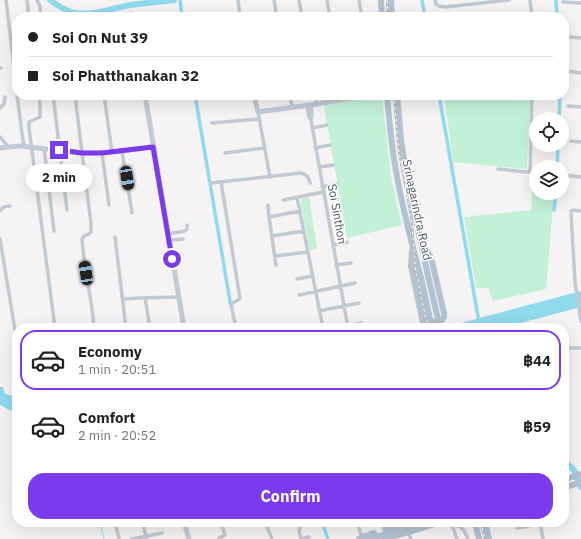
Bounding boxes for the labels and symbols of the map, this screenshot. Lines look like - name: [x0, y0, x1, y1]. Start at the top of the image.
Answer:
- route end: [50, 141, 68, 159]
- street label: Srinagarindra Road: [399, 158, 436, 262]
- callout: 2 min: [26, 164, 92, 192]
- car: [119, 165, 135, 191]
- street label: Soi Sinthon: [325, 183, 350, 245]
- route start: [163, 250, 181, 268]
- car: [78, 260, 94, 286]

